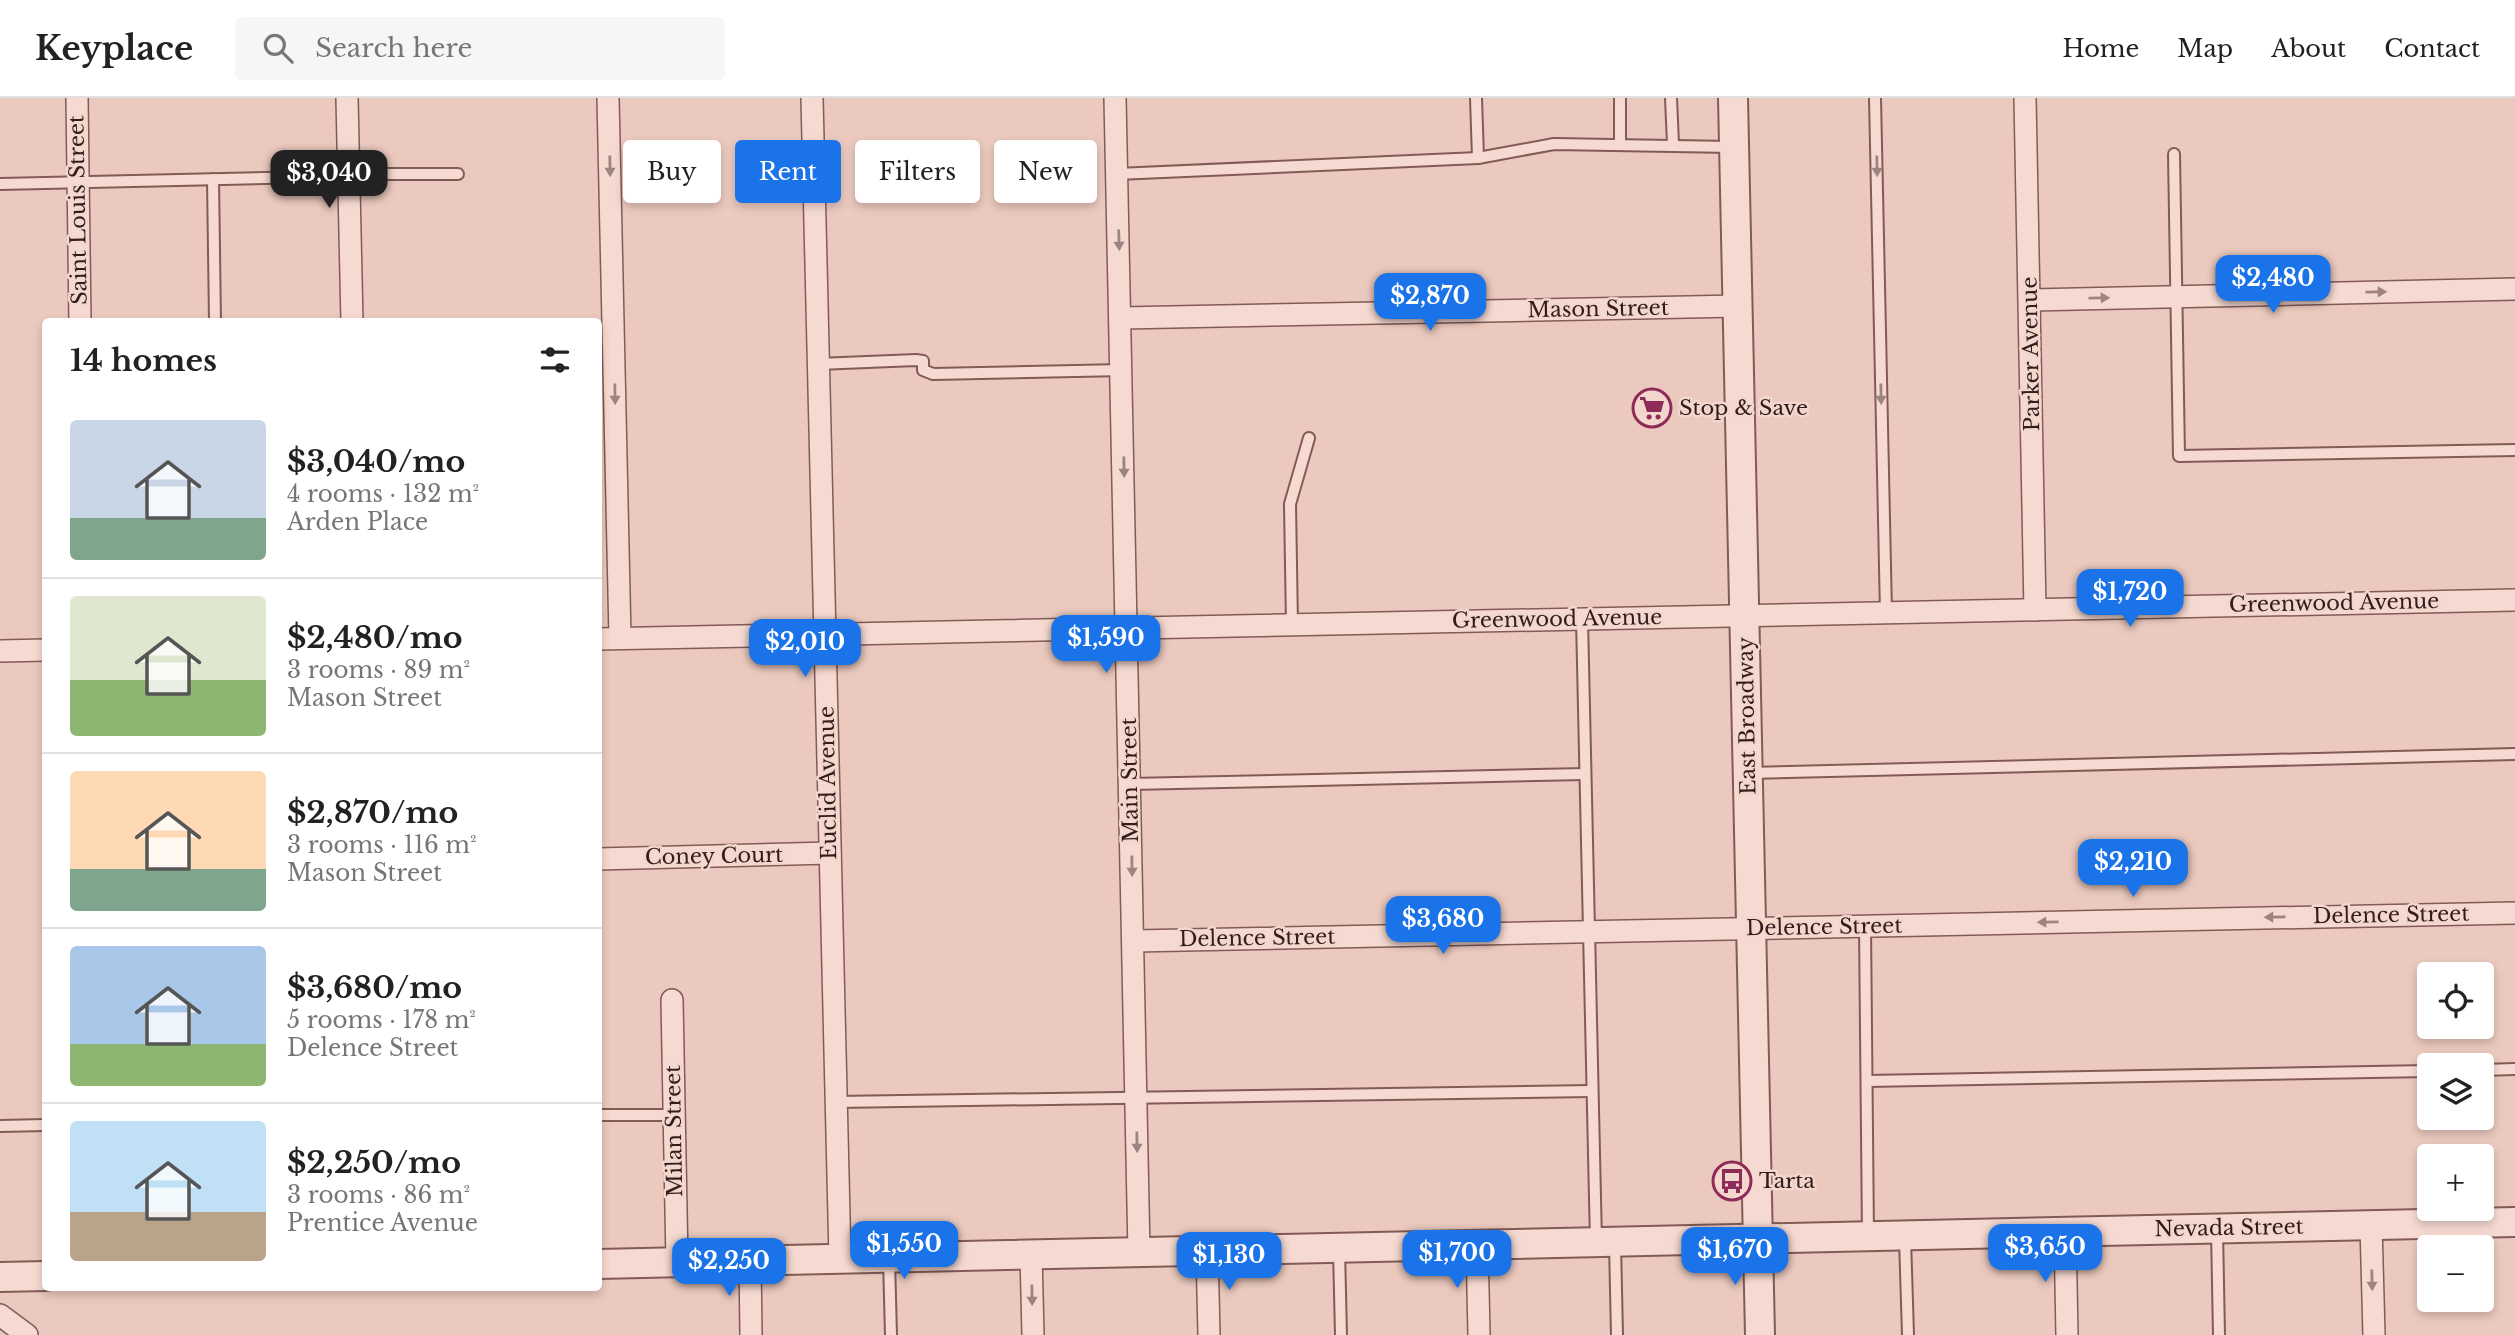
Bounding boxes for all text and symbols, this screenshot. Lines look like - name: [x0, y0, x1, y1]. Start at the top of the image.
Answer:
- search box: [235, 17, 725, 80]
- text: Keyplace: [35, 28, 193, 69]
- icon: search: [259, 29, 297, 67]
- text: Search here: [315, 32, 472, 64]
- text: Home: [2063, 34, 2139, 63]
- text: Map: [2177, 34, 2233, 63]
- text: About: [2271, 34, 2346, 63]
- text: Contact: [2384, 34, 2480, 63]
- street label: Saint Louis Street: [63, 115, 93, 305]
- chip: Buy: [623, 140, 721, 203]
- chip: Rent: [735, 140, 841, 203]
- chip: Filters: [855, 140, 980, 203]
- chip: New: [994, 140, 1097, 203]
- pin: $3,040: [272, 150, 386, 210]
- one-way arrow: [604, 155, 615, 177]
- one-way arrow: [1871, 155, 1883, 177]
- text: $3,040: [286, 159, 372, 187]
- one-way arrow: [1114, 229, 1125, 251]
- pin: $2,480: [2216, 256, 2330, 315]
- text: $2,480: [2231, 264, 2315, 292]
- pin: $2,870: [1373, 274, 1487, 333]
- street label: Parker Avenue: [2017, 276, 2045, 432]
- text: $2,870: [1390, 282, 1470, 310]
- one-way arrow: [2365, 286, 2387, 298]
- one-way arrow: [2089, 292, 2111, 304]
- street label: Mason Street: [1527, 295, 1669, 323]
- icon: filters: [536, 341, 574, 379]
- text: 14 homes: [70, 342, 217, 379]
- one-way arrow: [609, 383, 621, 405]
- one-way arrow: [1876, 383, 1887, 405]
- supermarket icon: Stop & Save: [1631, 387, 1673, 429]
- place label: Stop & Save: [1679, 395, 1808, 421]
- text: $3,040/mo: [287, 443, 465, 480]
- icon: home: [126, 448, 210, 532]
- one-way arrow: [1118, 456, 1130, 478]
- text: 4 rooms · 132 m²: [287, 480, 479, 508]
- text: Arden Place: [287, 508, 428, 536]
- pin: $1,720: [2073, 570, 2187, 629]
- text: $1,720: [2093, 578, 2167, 606]
- street label: Greenwood Avenue: [2229, 588, 2439, 618]
- street label: Greenwood Avenue: [1452, 604, 1662, 634]
- pin: $1,590: [1049, 616, 1163, 675]
- text: $2,480/mo: [287, 619, 463, 656]
- pin: $2,010: [748, 620, 862, 679]
- icon: home: [126, 624, 210, 708]
- text: $1,590: [1067, 624, 1145, 652]
- text: $2,010: [765, 628, 845, 656]
- street label: East Broadway: [1733, 636, 1761, 795]
- text: 3 rooms · 89 m²: [287, 656, 470, 684]
- text: Mason Street: [287, 684, 442, 712]
- street label: Euclid Avenue: [814, 706, 842, 860]
- street label: Main Street: [1116, 717, 1144, 843]
- text: $2,870/mo: [287, 794, 458, 831]
- icon: home: [126, 799, 210, 883]
- text: 3 rooms · 116 m²: [287, 831, 477, 859]
- pin: $2,210: [2076, 840, 2190, 899]
- street label: Coney Court: [645, 842, 783, 870]
- text: $2,210: [2094, 848, 2172, 876]
- one-way arrow: [1126, 855, 1137, 877]
- text: Mason Street: [287, 859, 442, 887]
- pin: $3,680: [1386, 896, 1500, 956]
- street label: Delence Street: [2313, 901, 2469, 929]
- text: $3,680: [1402, 905, 1484, 933]
- one-way arrow: [2264, 912, 2286, 923]
- street label: Delence Street: [1746, 913, 1902, 941]
- one-way arrow: [2037, 916, 2059, 928]
- street label: Delence Street: [1179, 924, 1335, 952]
- map controls: [2417, 962, 2494, 1312]
- button: locate: [2417, 962, 2494, 1039]
- text: $3,680/mo: [287, 969, 462, 1006]
- icon: home: [126, 974, 210, 1058]
- text: 5 rooms · 178 m²: [287, 1006, 476, 1034]
- text: Delence Street: [287, 1034, 458, 1062]
- button: layers: [2417, 1053, 2494, 1130]
- street label: Milan Street: [660, 1065, 688, 1197]
- one-way arrow: [1131, 1132, 1143, 1154]
- text: $2,250/mo: [287, 1144, 461, 1181]
- button: +: [2417, 1144, 2494, 1221]
- icon: home: [126, 1149, 210, 1233]
- bus stop icon: Tarta: [1711, 1160, 1753, 1202]
- place label: Tarta: [1759, 1168, 1815, 1194]
- text: 3 rooms · 86 m²: [287, 1181, 470, 1209]
- text: Prentice Avenue: [287, 1209, 478, 1237]
- street label: Nevada Street: [2154, 1214, 2304, 1242]
- pin: $1,550: [847, 1222, 961, 1281]
- pin: $3,650: [1988, 1224, 2102, 1284]
- pin: $1,670: [1678, 1228, 1792, 1287]
- text: $1,550: [866, 1230, 942, 1258]
- pin: $1,700: [1400, 1230, 1514, 1290]
- pin: $1,130: [1172, 1232, 1286, 1292]
- text: $3,650: [2004, 1233, 2086, 1261]
- button: −: [2417, 1235, 2494, 1312]
- text: $1,670: [1697, 1236, 1773, 1264]
- pin: $2,250: [672, 1238, 786, 1298]
- text: $1,700: [1418, 1239, 1496, 1267]
- text: $1,130: [1193, 1241, 1265, 1269]
- text: $2,250: [688, 1247, 770, 1275]
- one-way arrow: [2366, 1269, 2378, 1291]
- one-way arrow: [1026, 1284, 1037, 1306]

